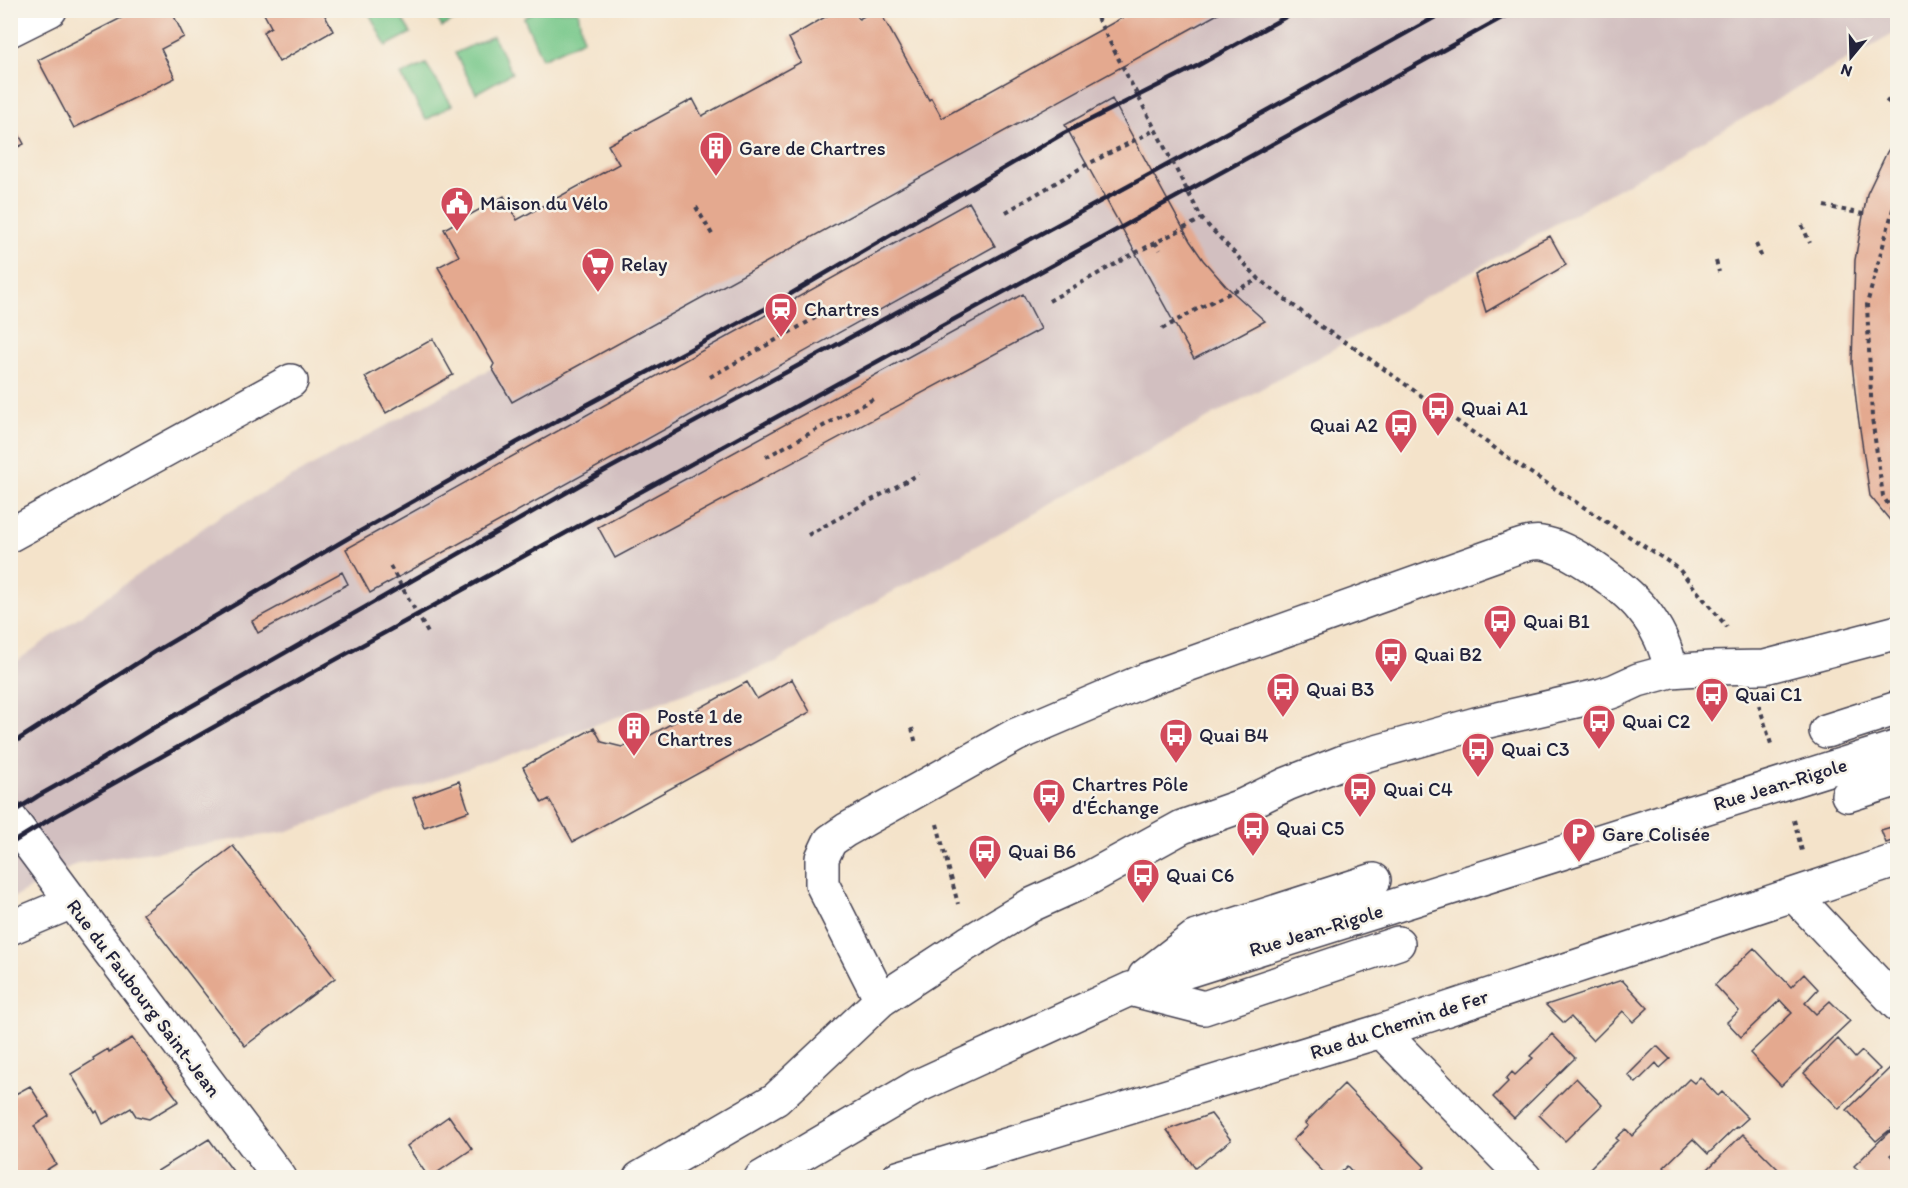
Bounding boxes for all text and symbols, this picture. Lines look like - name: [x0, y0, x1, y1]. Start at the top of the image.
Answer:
- north arrow: [1821, 27, 1881, 87]
- text: N: [1838, 60, 1854, 81]
- building icon: Gare de Chartres: [698, 130, 734, 177]
- place label: Gare de Chartres: [739, 136, 886, 160]
- public building icon: Maison du Vélo: [439, 185, 475, 232]
- place label: Maison du Vélo: [480, 191, 608, 215]
- supermarket icon: Relay: [580, 246, 616, 293]
- place label: Relay: [621, 252, 668, 276]
- station icon: Chartres: [763, 291, 799, 338]
- place label: Chartres: [804, 297, 880, 321]
- bus stop icon: Quai A1: [1420, 390, 1456, 437]
- place label: Quai A1: [1461, 396, 1528, 420]
- bus stop icon: Quai A2: [1383, 407, 1419, 454]
- place label: Quai A2: [1310, 413, 1378, 437]
- bus stop icon: Quai B1: [1482, 603, 1518, 650]
- place label: Quai B1: [1523, 609, 1590, 633]
- bus stop icon: Quai B2: [1373, 636, 1409, 683]
- place label: Quai B2: [1414, 642, 1483, 666]
- bus stop icon: Quai B3: [1265, 671, 1301, 718]
- bus stop icon: Quai C1: [1694, 676, 1730, 723]
- place label: Quai B3: [1306, 677, 1375, 701]
- place label: Quai C1: [1735, 682, 1802, 706]
- bus stop icon: Quai C2: [1581, 703, 1617, 750]
- place label: Poste 1 de Chartres: [657, 704, 743, 751]
- place label: Quai C2: [1622, 709, 1691, 733]
- building icon: Poste 1 de Chartres: [616, 710, 652, 757]
- bus stop icon: Quai B4: [1158, 717, 1194, 764]
- place label: Quai B4: [1199, 723, 1269, 747]
- bus stop icon: Quai C3: [1460, 731, 1496, 778]
- place label: Quai C3: [1501, 737, 1570, 761]
- street label: Rue Jean-Rigole: [1710, 752, 1850, 816]
- bus stop icon: Quai C4: [1342, 771, 1378, 818]
- place label: Chartres Pôle d'Échange: [1072, 772, 1188, 819]
- bus stop icon: Chartres Pôle d'Échange: [1031, 777, 1067, 824]
- place label: Quai C4: [1383, 777, 1453, 801]
- bus stop icon: Quai C5: [1235, 810, 1271, 857]
- place label: Quai C5: [1276, 816, 1344, 840]
- parking icon: Gare Colisée: [1561, 816, 1597, 863]
- place label: Gare Colisée: [1602, 822, 1710, 846]
- bus stop icon: Quai B6: [967, 833, 1003, 880]
- place label: Quai B6: [1008, 839, 1076, 863]
- bus stop icon: Quai C6: [1125, 857, 1161, 904]
- place label: Quai C6: [1166, 863, 1234, 887]
- street label: Rue du Faubourg Saint-Jean: [62, 894, 226, 1102]
- street label: Rue Jean-Rigole: [1246, 898, 1386, 962]
- street label: Rue du Chemin de Fer: [1307, 984, 1491, 1064]

